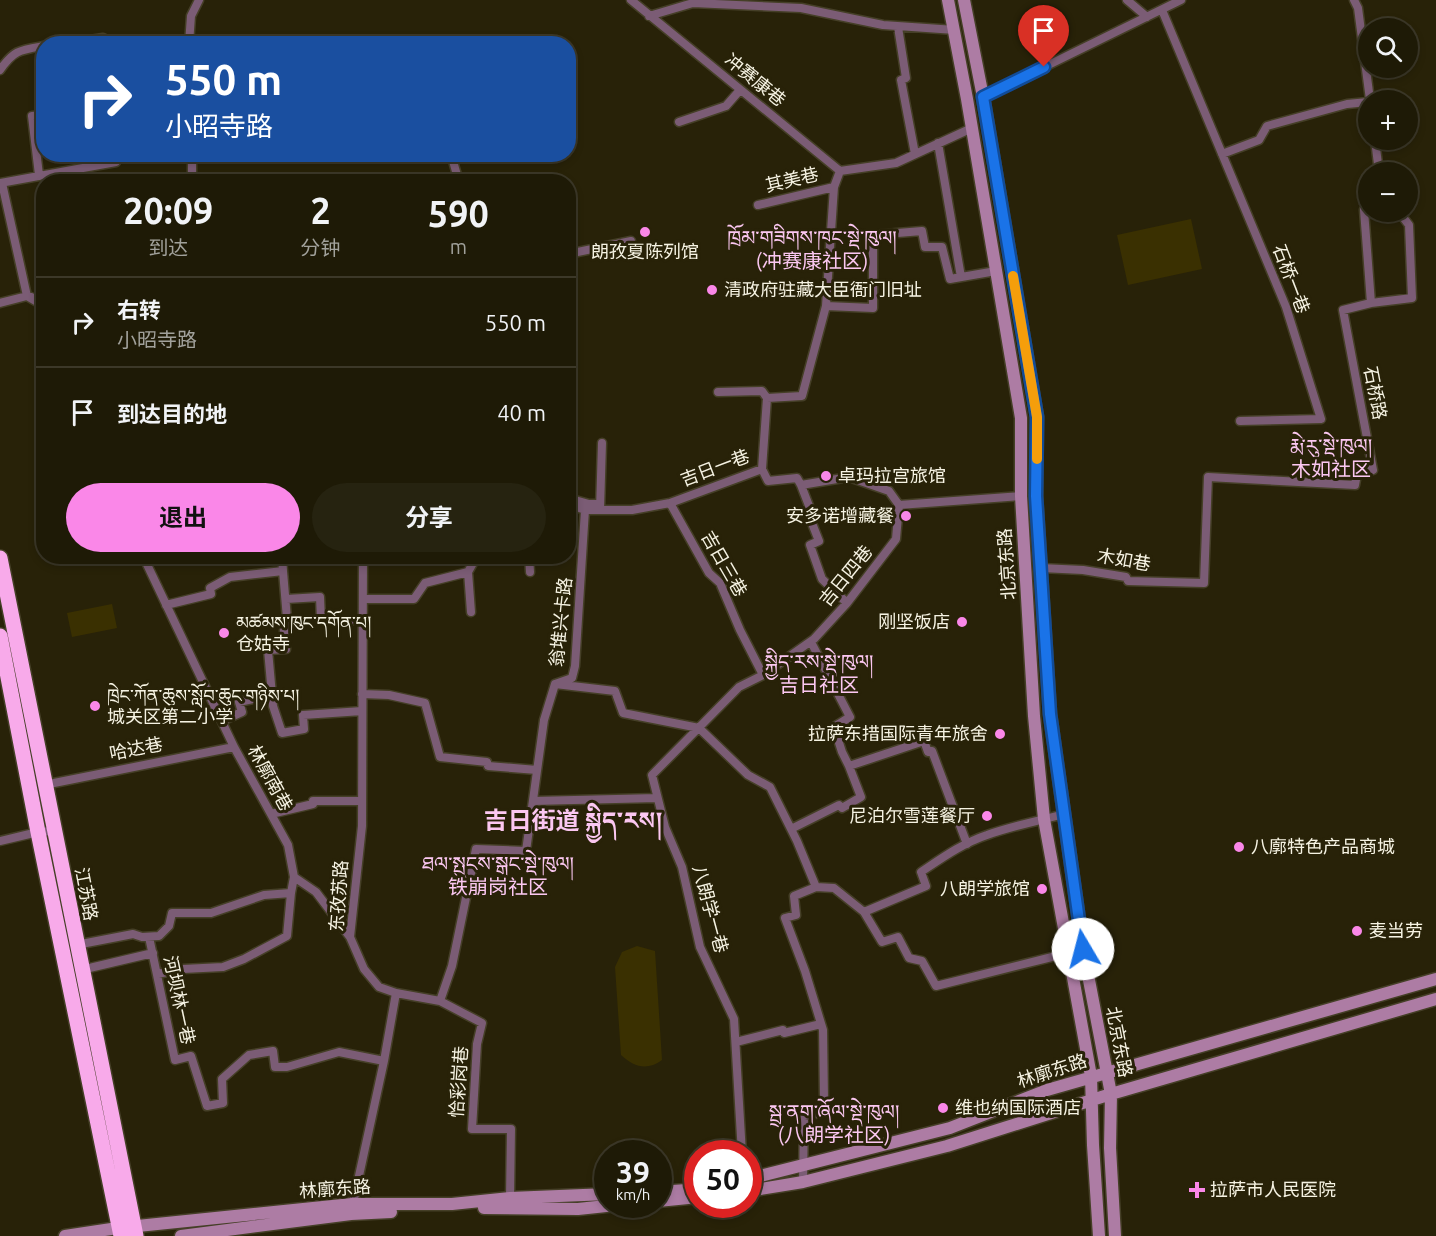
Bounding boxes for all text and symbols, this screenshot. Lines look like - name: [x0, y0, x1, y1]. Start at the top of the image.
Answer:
- pin: [1018, 5, 1069, 67]
- icon: arrive: [1027, 14, 1060, 47]
- map controls: [1358, 18, 1418, 222]
- button: search: [1358, 18, 1418, 78]
- street label: 冲赛康巷: [721, 49, 790, 110]
- text: 550 m: [165, 56, 282, 103]
- icon: right: [66, 60, 144, 138]
- button: +: [1358, 90, 1418, 150]
- text: 小昭寺路: [165, 111, 273, 141]
- button: −: [1358, 162, 1418, 222]
- street label: 其美巷: [763, 163, 820, 195]
- text: 20:09: [123, 190, 213, 231]
- text: 2: [310, 190, 331, 231]
- text: 590: [428, 193, 489, 234]
- district label: ཁྲོམ་གཟིགས་ཁང་སྡེ་ཁུལ། (冲赛康社区): [727, 223, 897, 272]
- marker: 朗孜夏陈列馆: [638, 225, 652, 239]
- text: m: [450, 235, 467, 258]
- text: 到达: [148, 236, 188, 259]
- text: 分钟: [301, 236, 341, 259]
- place label: 朗孜夏陈列馆: [591, 241, 699, 261]
- street label: 石桥一巷: [1270, 241, 1314, 316]
- place label: 清政府驻藏大臣衙门旧址: [724, 279, 922, 299]
- marker: 清政府驻藏大臣衙门旧址: [705, 283, 719, 297]
- text: 右转: [117, 297, 161, 322]
- icon: right: [66, 306, 99, 339]
- text: 550 m: [485, 310, 546, 335]
- text: 小昭寺路: [117, 328, 197, 351]
- street label: 石桥路: [1361, 364, 1391, 421]
- icon: arrive: [66, 396, 99, 429]
- text: 40 m: [497, 400, 546, 425]
- text: 到达目的地: [117, 401, 227, 426]
- district label: རྨེ་རུ་སྡེ་ཁུལ། 木如社区: [1290, 431, 1372, 480]
- street label: 吉日一巷: [677, 445, 752, 489]
- place label: 卓玛拉宫旅馆: [838, 465, 946, 485]
- marker: 卓玛拉宫旅馆: [819, 469, 833, 483]
- button: 退出: [66, 483, 300, 552]
- button: 分享: [312, 483, 546, 552]
- place label: 安多诺增藏餐: [786, 505, 894, 525]
- marker: 安多诺增藏餐: [899, 509, 913, 523]
- street label: 吉日三巷: [698, 527, 752, 600]
- street label: 北京东路: [994, 527, 1018, 601]
- street label: 吉日四巷: [815, 541, 876, 610]
- street label: 木如巷: [1096, 544, 1152, 574]
- street label: 翁堆兴卡路: [545, 576, 575, 668]
- place label: མཚམས་ཁུང་དགོན་པ། 仓姑寺: [236, 609, 371, 653]
- place label: 刚坚饭店: [878, 611, 950, 631]
- marker: 刚坚饭店: [955, 615, 969, 629]
- marker: མཚམས་ཁུང་དགོན་པ། 仓姑寺: [217, 626, 231, 640]
- district label: སྐྱིད་རས་སྡེ་ཁུལ། 吉日社区: [764, 647, 874, 696]
- place label: ཁྲེང་ཀོན་ཆུས་སློབ་ཆུང་གཉིས་པ། 城关区第二小学: [107, 682, 299, 726]
- marker: ཁྲེང་ཀོན་ཆུས་སློབ་ཆུང་གཉིས་པ། 城关区第二小学: [88, 699, 102, 713]
- place label: 拉萨东措国际青年旅舍: [808, 723, 988, 743]
- marker: 拉萨东措国际青年旅舍: [993, 727, 1007, 741]
- street label: 哈达巷: [107, 733, 164, 763]
- street label: 林廓南巷: [245, 741, 297, 814]
- district label: 吉日街道 སྐྱིད་རས།: [483, 802, 663, 843]
- place label: 尼泊尔雪莲餐厅: [849, 805, 975, 825]
- marker: 尼泊尔雪莲餐厅: [980, 809, 994, 823]
- place label: 八廓特色产品商城: [1251, 836, 1395, 856]
- marker: 八廓特色产品商城: [1232, 840, 1246, 854]
- district label: ཐལ་སྤུངས་སྒང་སྡེ་ཁུལ། 铁崩岗社区: [422, 849, 574, 898]
- street label: 东孜苏路: [326, 859, 350, 933]
- street label: 八朗学一巷: [690, 863, 732, 955]
- street label: 江苏路: [72, 865, 102, 922]
- place label: 八朗学旅馆: [940, 878, 1030, 898]
- marker: 八朗学旅馆: [1035, 882, 1049, 896]
- position arrow: [1051, 917, 1115, 981]
- place label: 麦当劳: [1369, 920, 1423, 940]
- marker: 麦当劳: [1350, 924, 1364, 938]
- street label: 河坝林一巷: [161, 954, 199, 1046]
- street label: 北京东路: [1103, 1005, 1137, 1079]
- street label: 恰彩岗巷: [446, 1045, 470, 1119]
- street label: 林廓东路: [1014, 1049, 1089, 1091]
- district label: སྦྲ་ནག་ཞོལ་སྡེ་ཁུལ། (八朗学社区): [769, 1097, 899, 1146]
- place label: 维也纳国际酒店: [955, 1097, 1081, 1117]
- marker: 维也纳国际酒店: [936, 1101, 950, 1115]
- speed limit sign: 50: [684, 1140, 762, 1218]
- text: 39: [616, 1155, 650, 1189]
- street label: 林廓东路: [298, 1176, 372, 1200]
- place label: 拉萨市人民医院: [1210, 1179, 1336, 1199]
- marker: 拉萨市人民医院: [1188, 1181, 1206, 1199]
- text: km/h: [616, 1186, 650, 1203]

